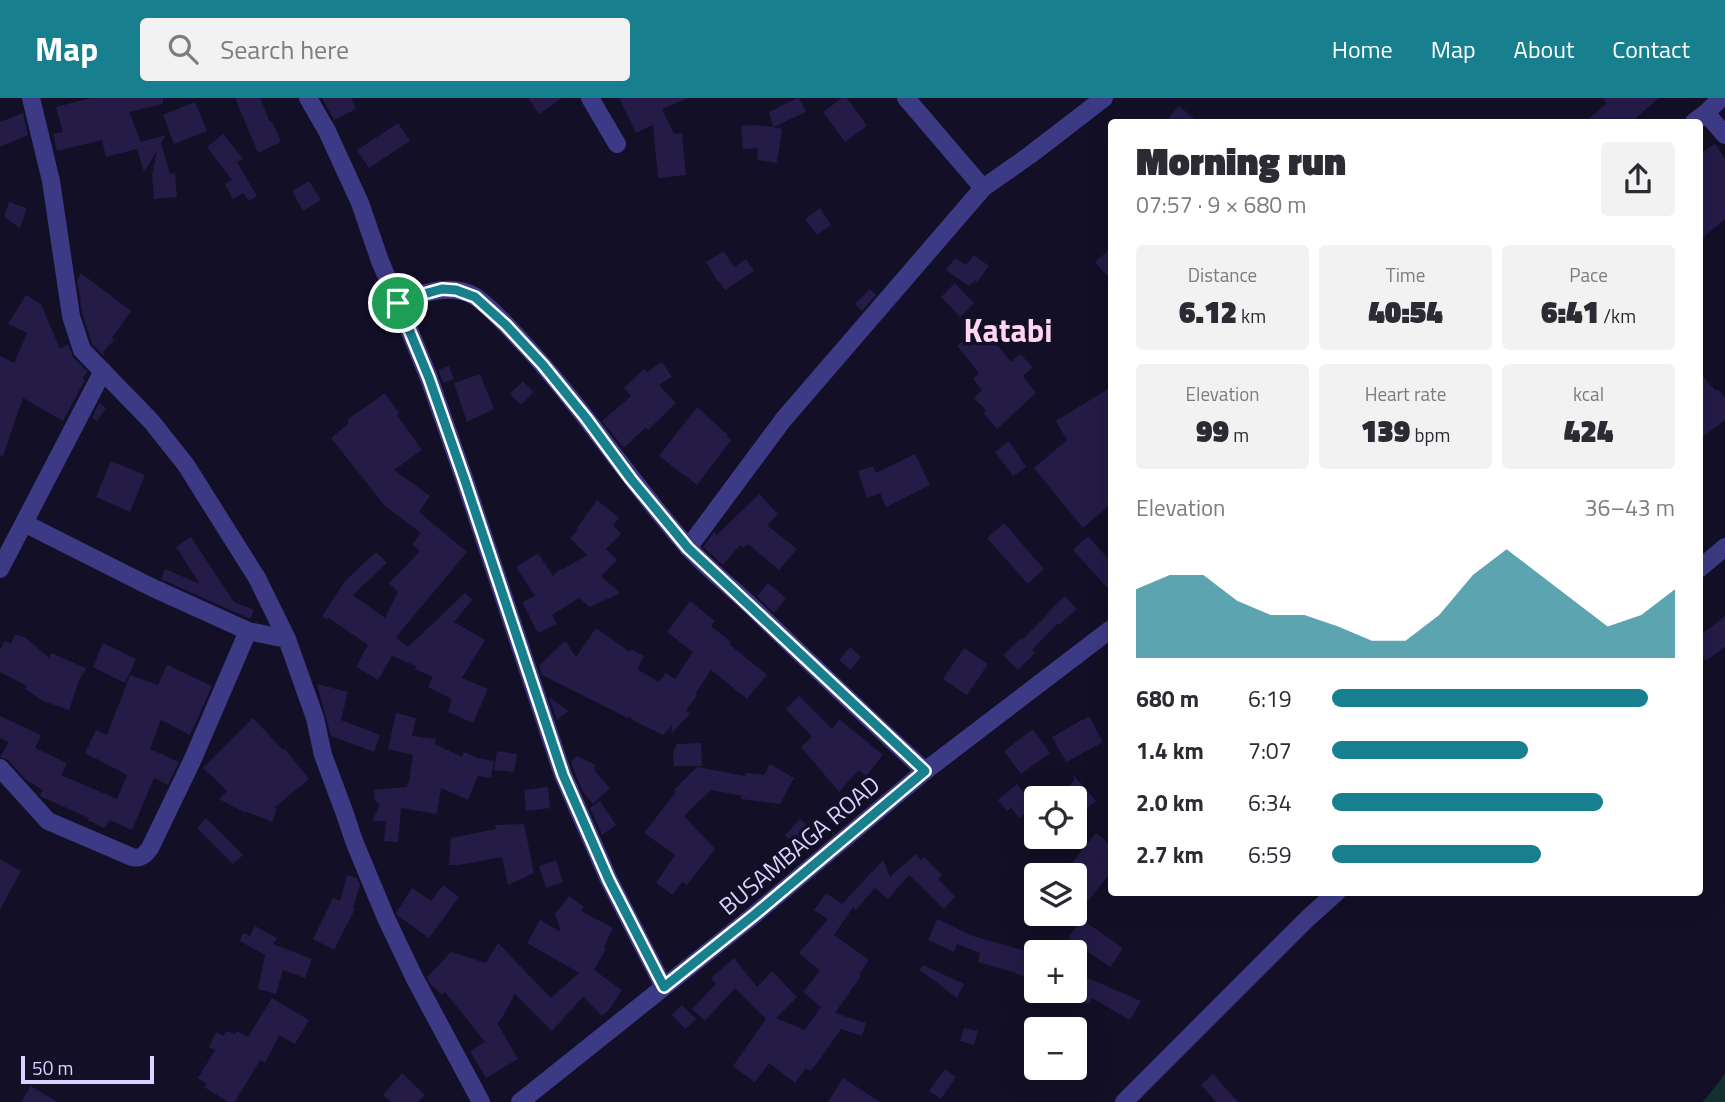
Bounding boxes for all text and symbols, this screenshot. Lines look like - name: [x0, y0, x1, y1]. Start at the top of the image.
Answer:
- search box: [140, 18, 630, 81]
- text: Map: [35, 24, 98, 74]
- icon: search: [164, 30, 202, 68]
- text: Search here: [220, 30, 349, 69]
- text: Home: [1332, 31, 1393, 67]
- text: Map: [1431, 31, 1476, 67]
- text: About: [1514, 31, 1574, 67]
- text: Contact: [1612, 31, 1690, 67]
- text: Morning run: [1136, 132, 1346, 190]
- button: share: [1601, 142, 1675, 216]
- text: 07:57 · 9 × 680 m: [1136, 187, 1306, 222]
- text: Distance: [1188, 260, 1257, 289]
- text: Time: [1386, 260, 1425, 289]
- text: Pace: [1569, 260, 1608, 289]
- pin: [368, 273, 428, 333]
- icon: arrive: [379, 284, 417, 322]
- text: 6.12: [1179, 289, 1237, 335]
- text: 40:54: [1368, 289, 1443, 335]
- text: 6:41: [1541, 289, 1599, 335]
- text: km: [1237, 301, 1266, 330]
- text: /km: [1599, 301, 1636, 330]
- district label: Katabi: [964, 306, 1052, 354]
- text: Elevation: [1186, 379, 1259, 408]
- text: Heart rate: [1365, 379, 1446, 408]
- text: kcal: [1573, 379, 1604, 408]
- text: 99: [1196, 408, 1229, 454]
- text: 139: [1361, 408, 1410, 454]
- text: 424: [1564, 408, 1613, 454]
- text: m: [1229, 420, 1249, 449]
- text: bpm: [1410, 420, 1450, 449]
- text: Elevation: [1136, 490, 1225, 525]
- text: 36–43 m: [1585, 490, 1675, 525]
- text: 680 m: [1136, 681, 1199, 716]
- text: 6:19: [1248, 681, 1292, 716]
- text: 1.4 km: [1136, 733, 1204, 768]
- text: 7:07: [1248, 733, 1292, 768]
- street label: BUSAMBAGA ROAD: [711, 767, 887, 923]
- text: 2.0 km: [1136, 785, 1204, 820]
- text: 6:34: [1248, 785, 1292, 820]
- map controls: [1024, 786, 1087, 1080]
- button: locate: [1024, 786, 1087, 849]
- text: 2.7 km: [1136, 837, 1204, 872]
- text: 6:59: [1248, 837, 1292, 872]
- button: layers: [1024, 863, 1087, 926]
- button: +: [1024, 940, 1087, 1003]
- button: −: [1024, 1017, 1087, 1080]
- scale bar: [21, 1053, 154, 1085]
- text: 50 m: [32, 1053, 73, 1082]

